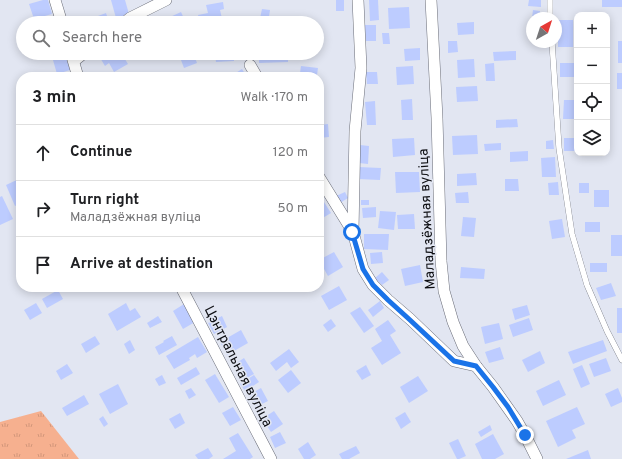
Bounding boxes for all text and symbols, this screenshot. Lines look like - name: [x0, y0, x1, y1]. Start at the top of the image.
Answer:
- north arrow: [526, 12, 562, 48]
- map controls: [574, 12, 610, 156]
- button: +: [574, 12, 610, 48]
- search box: [16, 16, 324, 60]
- icon: search: [30, 27, 52, 49]
- text: Search here: [62, 29, 142, 48]
- button: −: [574, 48, 610, 84]
- button: locate: [574, 84, 610, 120]
- text: 3 min: [32, 87, 76, 109]
- text: Walk · 170 m: [241, 90, 308, 106]
- button: layers: [574, 120, 610, 156]
- icon: ahead: [32, 142, 54, 164]
- text: Continue: [70, 143, 132, 162]
- text: 120 m: [273, 145, 308, 161]
- street label: Маладзёжная вуліца: [415, 148, 440, 290]
- text: Turn right: [70, 191, 139, 210]
- icon: right: [32, 198, 54, 220]
- text: 50 m: [278, 201, 308, 217]
- text: Маладзёжная вуліца: [70, 210, 201, 226]
- route start: [343, 223, 361, 241]
- icon: arrive: [32, 254, 54, 276]
- text: Arrive at destination: [70, 255, 213, 274]
- street label: Цэнтральная вуліца: [200, 303, 276, 430]
- route end: [516, 426, 534, 444]

